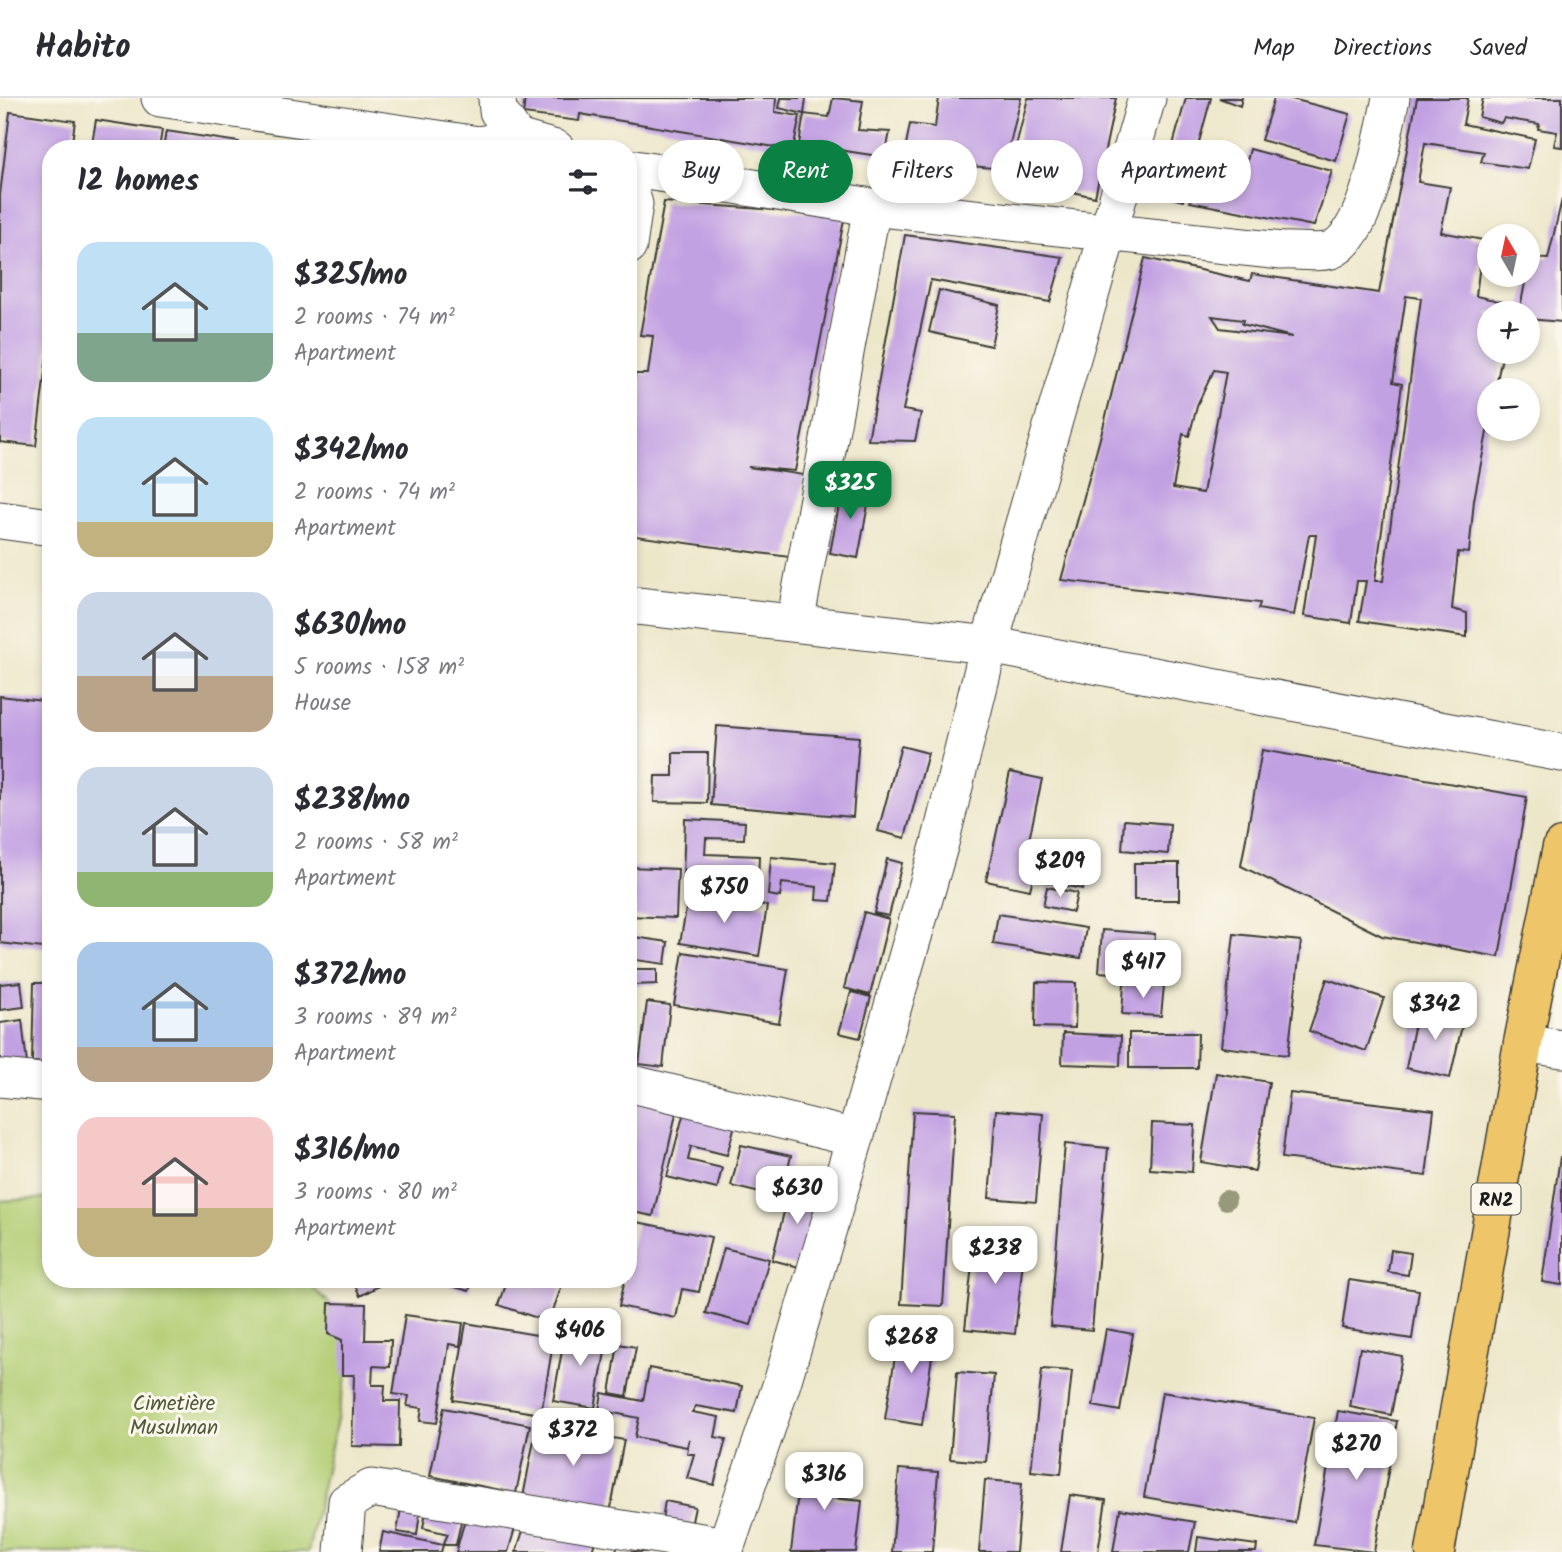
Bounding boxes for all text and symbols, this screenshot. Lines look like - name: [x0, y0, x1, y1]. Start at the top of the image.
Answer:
- text: Habito: [35, 22, 131, 75]
- text: Map: [1253, 29, 1295, 68]
- text: Directions: [1333, 29, 1432, 68]
- text: Saved: [1470, 29, 1527, 68]
- chip: Buy: [658, 140, 744, 203]
- chip: Rent: [758, 140, 853, 203]
- chip: Filters: [867, 140, 977, 203]
- chip: New: [991, 140, 1083, 203]
- chip: Apartment: [1097, 140, 1251, 203]
- text: 12 homes: [77, 158, 199, 206]
- icon: filters: [564, 163, 602, 201]
- north arrow: [1477, 224, 1540, 287]
- map controls: [1477, 224, 1540, 441]
- text: $325/mo: [294, 252, 408, 300]
- icon: home: [133, 270, 217, 354]
- text: 2 rooms · 74 m²: [294, 300, 455, 336]
- button: +: [1477, 301, 1540, 364]
- text: Apartment: [294, 336, 396, 372]
- button: −: [1477, 378, 1540, 441]
- text: $342/mo: [294, 427, 409, 475]
- icon: home: [133, 445, 217, 529]
- pin: $325: [809, 462, 891, 521]
- text: $325: [824, 466, 876, 502]
- text: 2 rooms · 74 m²: [294, 475, 455, 511]
- text: Apartment: [294, 511, 396, 547]
- text: $630/mo: [294, 602, 407, 650]
- icon: home: [133, 620, 217, 704]
- text: 5 rooms · 158 m²: [294, 650, 464, 686]
- text: House: [294, 686, 351, 722]
- text: $238/mo: [294, 777, 410, 825]
- icon: home: [133, 795, 217, 879]
- text: 2 rooms · 58 m²: [294, 825, 458, 861]
- pin: $209: [1019, 840, 1101, 899]
- text: $209: [1035, 844, 1085, 880]
- text: Apartment: [294, 861, 396, 897]
- pin: $750: [683, 866, 765, 925]
- text: $750: [700, 870, 748, 906]
- pin: $417: [1102, 940, 1184, 1000]
- text: $417: [1121, 945, 1165, 981]
- text: $372/mo: [294, 952, 407, 1000]
- icon: home: [133, 970, 217, 1054]
- pin: $342: [1394, 982, 1476, 1042]
- text: $342: [1409, 987, 1461, 1023]
- text: 3 rooms · 89 m²: [294, 1000, 457, 1036]
- text: Apartment: [294, 1036, 396, 1072]
- text: $316/mo: [294, 1127, 400, 1175]
- icon: home: [133, 1145, 217, 1229]
- pin: $630: [756, 1166, 838, 1226]
- text: $630: [772, 1171, 822, 1207]
- text: 3 rooms · 80 m²: [294, 1175, 457, 1211]
- road number: RN2: [1472, 1184, 1520, 1214]
- text: Apartment: [294, 1211, 396, 1247]
- pin: $238: [954, 1226, 1036, 1286]
- text: $238: [968, 1231, 1022, 1267]
- pin: $406: [539, 1308, 621, 1368]
- text: $406: [555, 1313, 605, 1349]
- pin: $268: [870, 1316, 952, 1375]
- text: $268: [884, 1320, 938, 1356]
- park label: Cimetière Musulman: [130, 1388, 218, 1445]
- pin: $372: [532, 1408, 614, 1468]
- text: $372: [548, 1413, 598, 1449]
- pin: $270: [1315, 1422, 1397, 1482]
- text: $270: [1331, 1427, 1381, 1463]
- pin: $316: [783, 1452, 865, 1512]
- text: $316: [801, 1457, 847, 1493]

